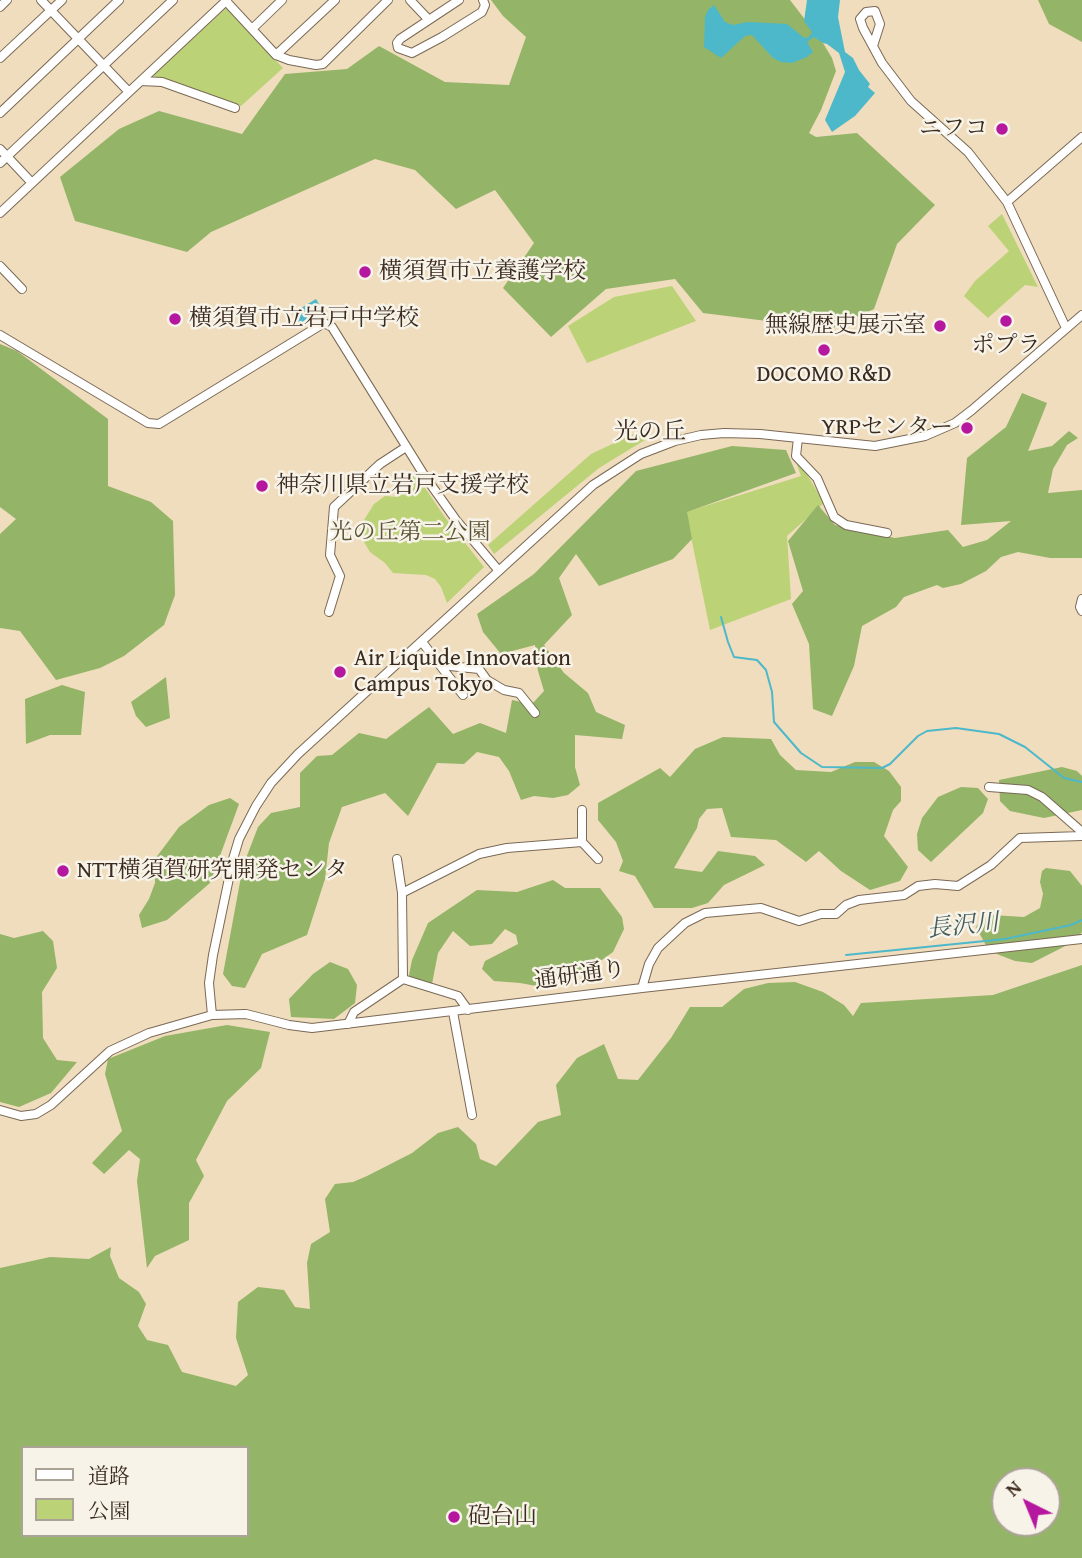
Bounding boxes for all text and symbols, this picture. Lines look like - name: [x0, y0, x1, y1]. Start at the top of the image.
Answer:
- place label: ニフコ: [919, 115, 988, 143]
- marker: ニフコ: [994, 121, 1010, 137]
- place label: 横須賀市立養護学校: [379, 258, 586, 286]
- marker: 横須賀市立養護学校: [357, 264, 373, 280]
- place label: 横須賀市立岩戸中学校: [189, 305, 419, 333]
- marker: 横須賀市立岩戸中学校: [167, 311, 183, 327]
- place label: 無線歴史展示室: [765, 312, 926, 340]
- marker: ポプラ: [998, 313, 1014, 329]
- marker: 無線歴史展示室: [932, 318, 948, 334]
- place label: ポプラ: [972, 332, 1040, 360]
- marker: DOCOMO R&D: [816, 342, 832, 358]
- place label: DOCOMO R&D: [756, 361, 892, 389]
- place label: YRPセンター: [822, 414, 953, 442]
- district label: 光の丘: [614, 419, 686, 447]
- marker: YRPセンター: [959, 420, 975, 436]
- place label: 神奈川県立岩戸支援学校: [276, 472, 529, 500]
- marker: 神奈川県立岩戸支援学校: [254, 478, 270, 494]
- park label: 光の丘第二公園: [330, 519, 490, 547]
- place label: Air Liquide Innovation Campus Tokyo: [354, 645, 571, 699]
- marker: Air Liquide Innovation Campus Tokyo: [332, 664, 348, 680]
- place label: NTT横須賀研究開発センタ: [77, 857, 348, 885]
- marker: NTT横須賀研究開発センタ: [55, 863, 71, 879]
- water label: 長沢川: [926, 909, 1000, 945]
- street label: 通研通り: [533, 956, 627, 996]
- legend: [21, 1446, 248, 1537]
- text: 道路: [88, 1460, 130, 1491]
- north arrow: [991, 1467, 1061, 1537]
- text: N: [999, 1474, 1027, 1503]
- text: 公園: [88, 1495, 130, 1526]
- place label: 砲台山: [468, 1503, 537, 1531]
- marker: 砲台山: [446, 1509, 462, 1525]

